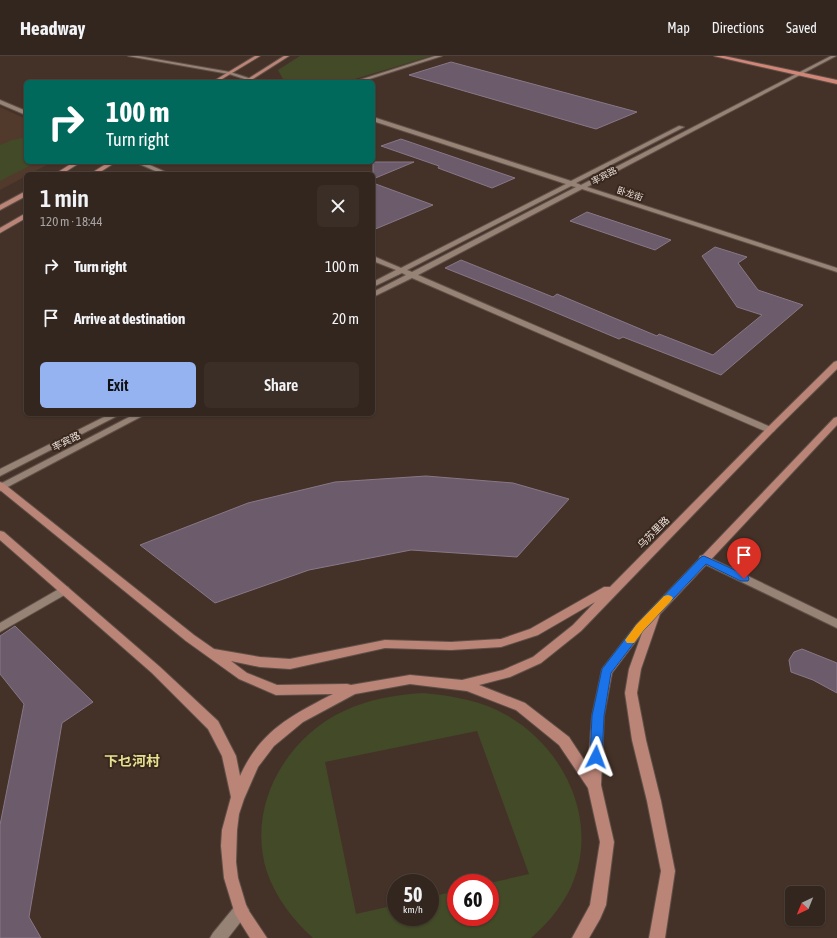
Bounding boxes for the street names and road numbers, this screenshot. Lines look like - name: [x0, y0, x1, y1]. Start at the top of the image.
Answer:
- street label: 率宾路: [590, 165, 618, 187]
- street label: 卧龙街: [616, 184, 645, 203]
- street label: 率宾路: [50, 430, 82, 453]
- street label: 乌苏里路: [635, 514, 671, 550]

